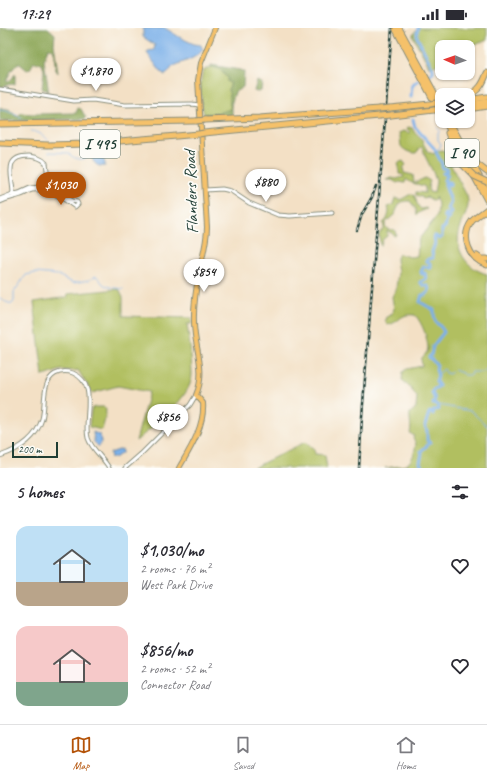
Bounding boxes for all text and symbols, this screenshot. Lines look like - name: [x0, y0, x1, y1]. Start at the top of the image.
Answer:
- text: 17:29: [20, 5, 50, 24]
- north arrow: [435, 40, 475, 80]
- map controls: [435, 40, 475, 128]
- pin: $1,870: [63, 58, 129, 92]
- text: $1,870: [80, 63, 112, 79]
- button: layers: [435, 88, 475, 128]
- road number: I 495: [80, 130, 120, 158]
- road number: I 90: [445, 139, 479, 167]
- street label: Flanders Road: [179, 148, 203, 234]
- pin: $880: [242, 169, 290, 203]
- pin: $1,030: [28, 172, 94, 206]
- text: $880: [254, 174, 278, 190]
- text: $1,030: [45, 177, 77, 193]
- pin: $854: [180, 259, 228, 293]
- text: $854: [192, 264, 216, 280]
- pin: $856: [144, 404, 192, 438]
- text: $856: [156, 409, 180, 425]
- scale bar: [12, 440, 58, 459]
- text: 200 m: [18, 442, 42, 456]
- icon: filters: [449, 481, 471, 503]
- text: 5 homes: [16, 482, 64, 503]
- text: $1,030/mo: [140, 540, 203, 561]
- icon: home: [48, 542, 96, 590]
- icon: heart: [449, 555, 471, 577]
- text: 2 rooms · 76 m²: [140, 561, 210, 577]
- text: West Park Drive: [140, 577, 212, 593]
- text: $856/mo: [140, 640, 192, 661]
- icon: home: [48, 642, 96, 690]
- icon: heart: [449, 655, 471, 677]
- text: 2 rooms · 52 m²: [140, 661, 210, 677]
- text: Connector Road: [140, 677, 210, 693]
- tab: Map: [70, 734, 92, 772]
- tab: Saved: [232, 734, 254, 772]
- tab: Home: [395, 734, 417, 772]

